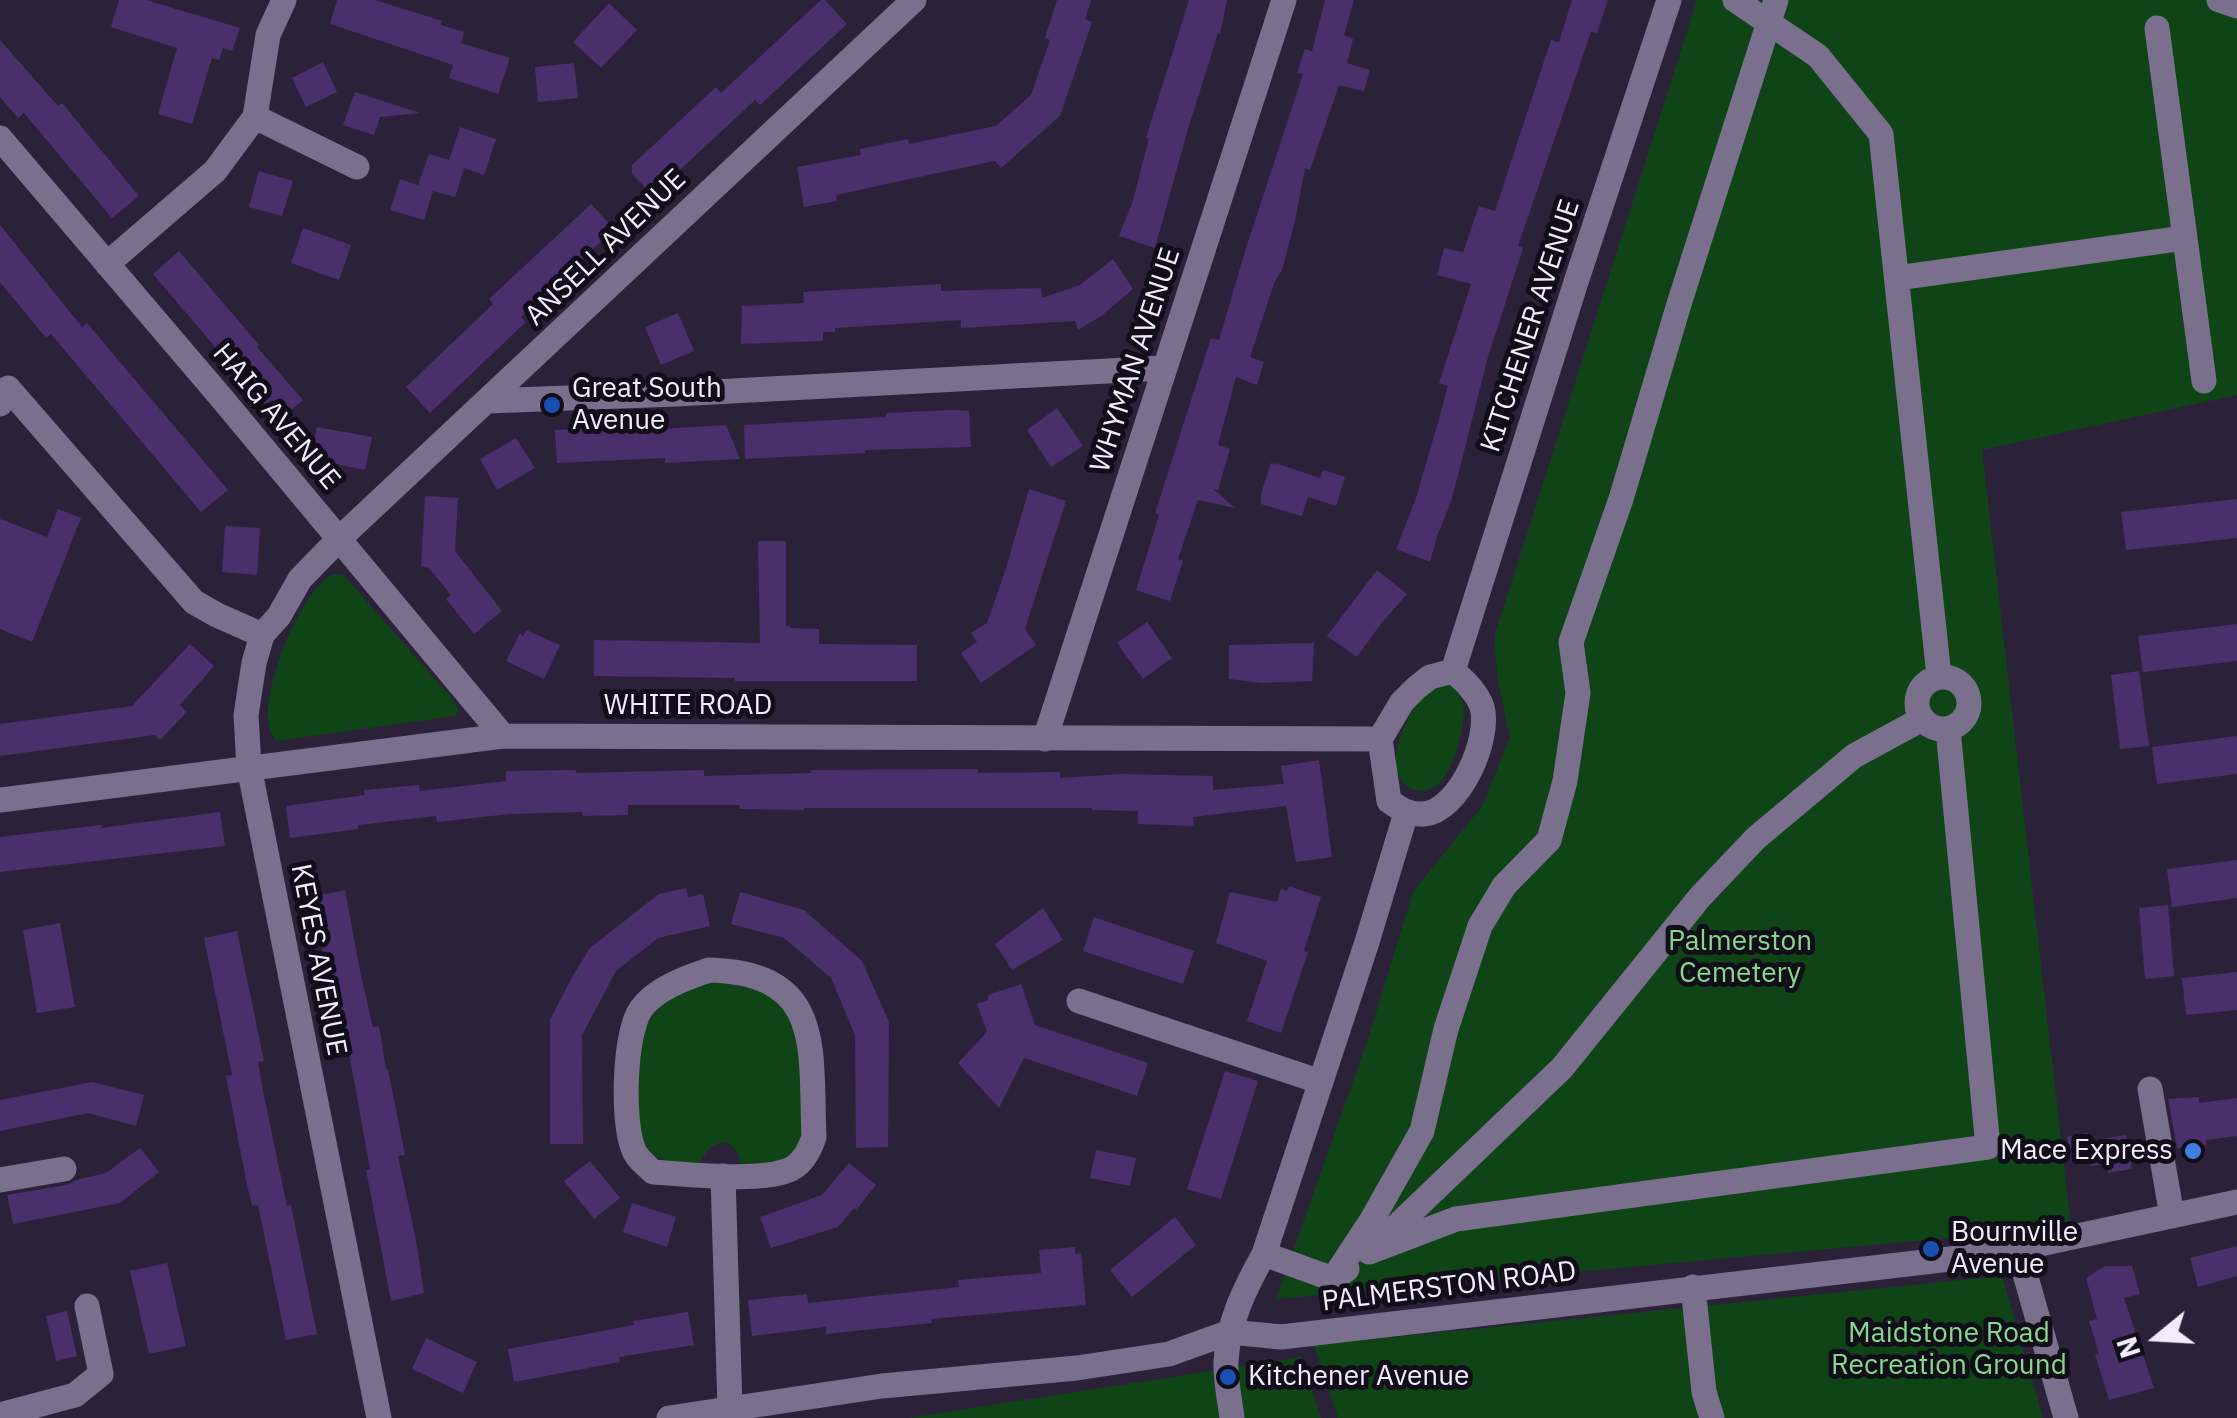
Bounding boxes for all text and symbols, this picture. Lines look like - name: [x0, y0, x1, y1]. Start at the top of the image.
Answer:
- street label: ANSELL AVENUE: [519, 163, 693, 333]
- street label: KITCHENER AVENUE: [1474, 195, 1588, 457]
- street label: WHYMAN AVENUE: [1084, 244, 1188, 476]
- street label: HAIG AVENUE: [205, 337, 347, 497]
- place label: Great South Avenue: [572, 372, 722, 438]
- marker: Great South Avenue: [541, 394, 563, 416]
- street label: WHITE ROAD: [604, 689, 772, 723]
- street label: KEYES AVENUE: [283, 861, 353, 1059]
- park label: Palmerston Cemetery: [1668, 925, 1812, 991]
- place label: Mace Express: [2000, 1134, 2173, 1168]
- marker: Mace Express: [2182, 1140, 2204, 1162]
- place label: Bournville Avenue: [1951, 1216, 2078, 1282]
- marker: Bournville Avenue: [1920, 1238, 1942, 1260]
- street label: PALMERSTON ROAD: [1320, 1255, 1578, 1319]
- north arrow: [2107, 1288, 2207, 1388]
- park label: Maidstone Road Recreation Ground: [1831, 1317, 2067, 1383]
- text: N: [2107, 1332, 2149, 1363]
- place label: Kitchener Avenue: [1248, 1360, 1469, 1394]
- marker: Kitchener Avenue: [1217, 1366, 1239, 1388]

